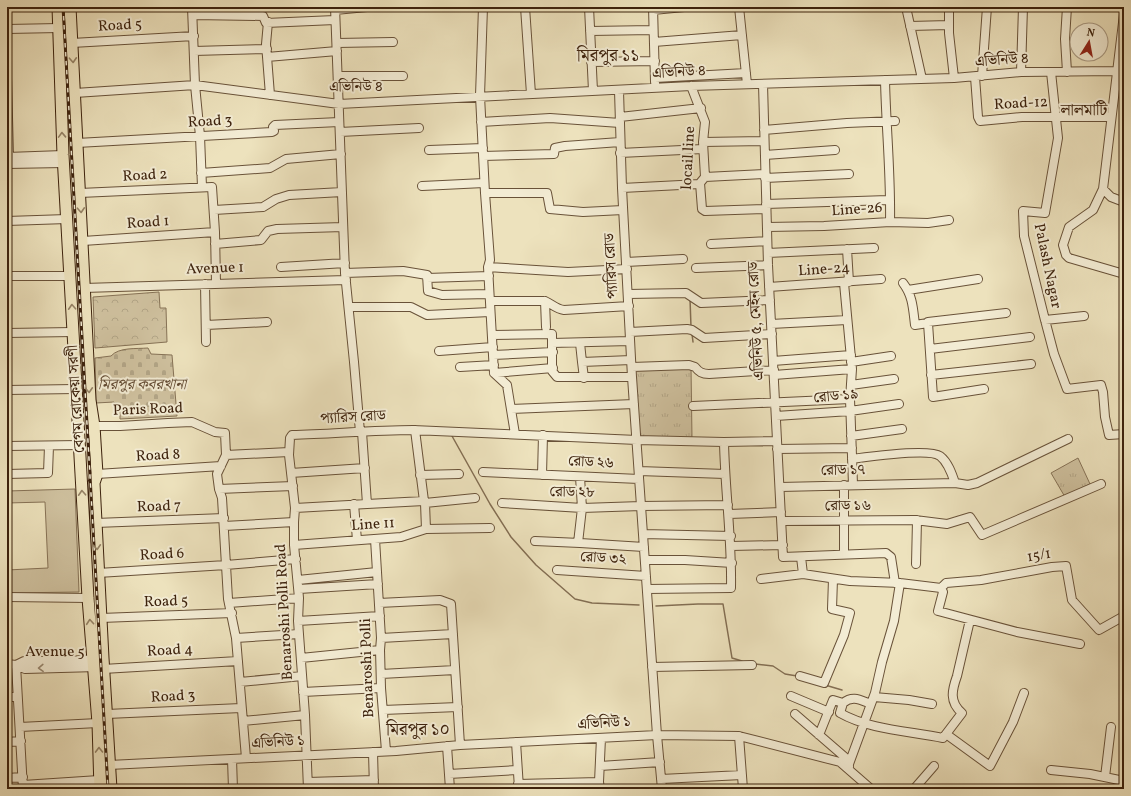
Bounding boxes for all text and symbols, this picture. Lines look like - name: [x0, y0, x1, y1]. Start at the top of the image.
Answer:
- street label: Road 5: [97, 14, 143, 38]
- north arrow: [1069, 22, 1109, 62]
- text: N: [1085, 26, 1096, 42]
- district label: মিরপুর ১১: [576, 45, 639, 68]
- street label: এভিনিউ ৪: [974, 49, 1030, 73]
- one-way arrow: [68, 57, 77, 63]
- street label: এভিনিউ ৪: [651, 61, 707, 85]
- street label: এভিনিউ ৪: [329, 77, 383, 98]
- street label: Road-12: [993, 92, 1049, 116]
- district label: লালমাটি: [1060, 100, 1108, 122]
- street label: Road 3: [187, 110, 233, 134]
- street label: locail line: [677, 126, 701, 190]
- one-way arrow: [58, 132, 66, 138]
- street label: Road 2: [122, 164, 168, 188]
- street label: Line-26: [831, 198, 883, 222]
- one-way arrow: [76, 207, 85, 213]
- street label: Road 1: [126, 211, 170, 235]
- street label: Palash Nagar: [1028, 221, 1066, 311]
- street label: প্যারিস রোড: [600, 232, 624, 299]
- street label: Avenue 1: [186, 257, 244, 281]
- street label: Line-24: [797, 258, 851, 282]
- street label: এভিনিউ ৫, মেইন রোড: [743, 260, 771, 381]
- one-way arrow: [67, 304, 76, 310]
- street label: বেগম রোকেয়া সরণী: [63, 344, 91, 454]
- park label: মিরপুর কবরখানা: [98, 375, 188, 396]
- street label: রোড ১৯: [813, 385, 859, 409]
- one-way arrow: [85, 387, 94, 393]
- street label: Paris Road: [113, 398, 183, 422]
- street label: প্যারিস রোড: [320, 406, 387, 430]
- street label: Road 8: [135, 444, 181, 468]
- street label: রোড ২৬: [567, 451, 615, 475]
- street label: রোড ১৭: [820, 460, 866, 482]
- street label: রোড ২৮: [549, 482, 595, 504]
- one-way arrow: [77, 490, 86, 496]
- street label: Road 7: [137, 496, 181, 518]
- street label: রোড ১৬: [825, 496, 871, 517]
- street label: Line 11: [351, 513, 395, 537]
- street label: Road 6: [139, 543, 185, 567]
- street label: Benaroshi Polli Road: [271, 543, 299, 681]
- one-way arrow: [93, 544, 102, 550]
- street label: 15/1: [1025, 544, 1053, 568]
- street label: রোড ৩২: [579, 547, 627, 571]
- street label: Road 5: [144, 591, 188, 613]
- street label: Benaroshi Polli: [356, 618, 380, 718]
- one-way arrow: [86, 619, 95, 625]
- street label: Road 4: [147, 639, 193, 663]
- street label: Avenue 5: [25, 642, 85, 663]
- one-way arrow: [38, 664, 44, 673]
- street label: Road 3: [150, 685, 196, 709]
- street label: এভিনিউ ১: [577, 712, 631, 736]
- district label: মিরপুর ১০: [385, 719, 450, 742]
- street label: এভিনিউ ১: [251, 731, 305, 755]
- one-way arrow: [94, 747, 103, 753]

